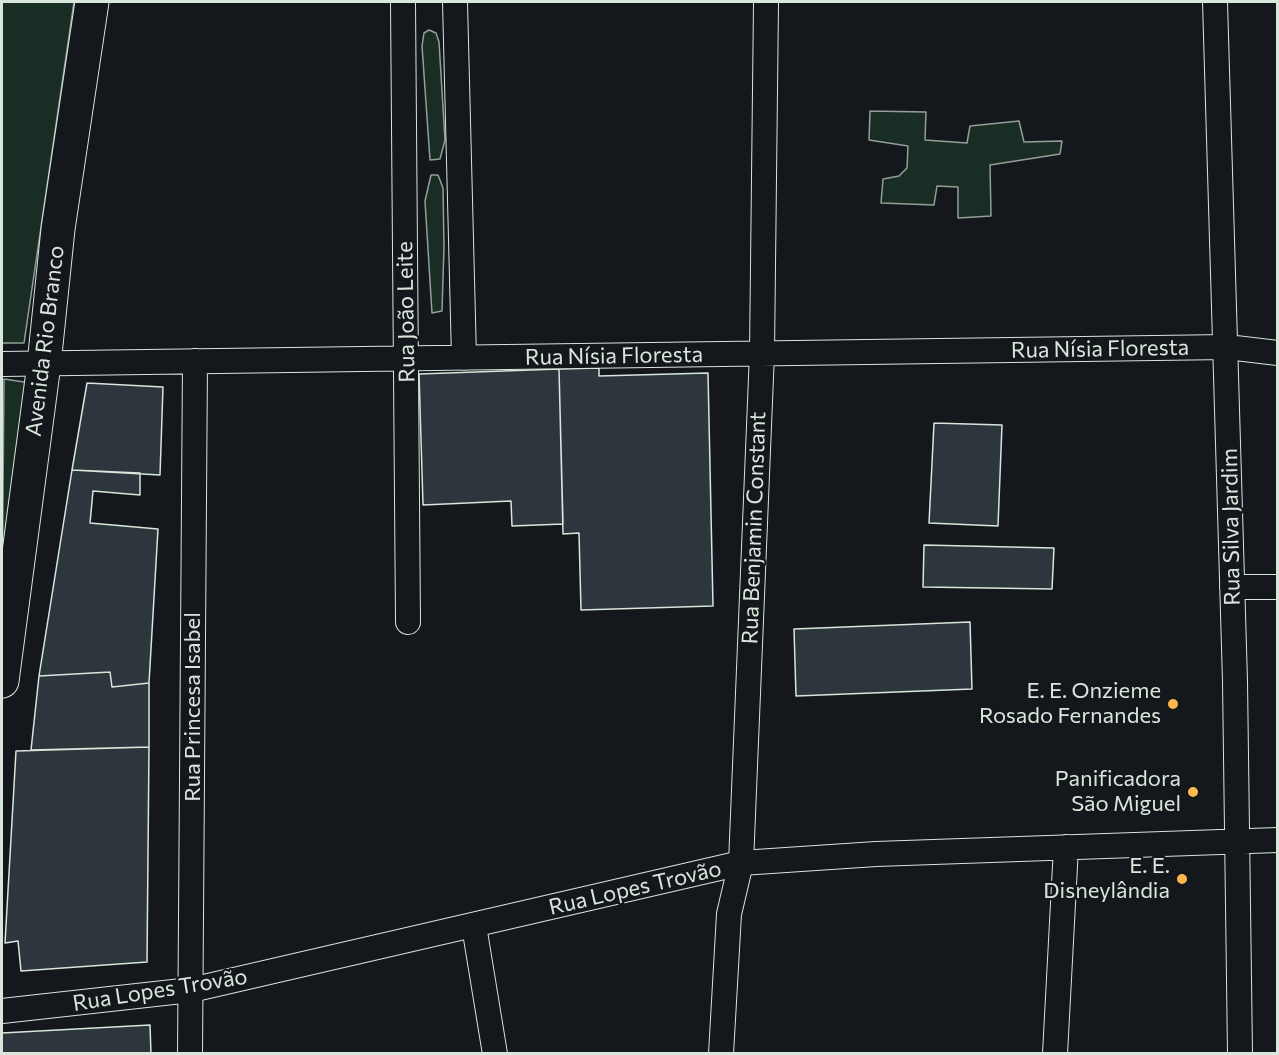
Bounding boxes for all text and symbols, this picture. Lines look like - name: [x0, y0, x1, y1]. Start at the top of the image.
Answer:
- street label: Rua João Leite: [392, 241, 420, 383]
- street label: Avenida Rio Branco: [20, 244, 70, 438]
- street label: Rua Nísia Floresta: [1011, 334, 1189, 364]
- street label: Rua Nísia Floresta: [525, 341, 703, 371]
- street label: Rua Benjamin Constant: [737, 411, 771, 645]
- street label: Rua Silva Jardim: [1216, 448, 1246, 606]
- street label: Rua Princesa Isabel: [180, 612, 206, 802]
- place label: E. E. Onzieme Rosado Fernandes: [979, 678, 1161, 730]
- marker: E. E. Onzieme Rosado Fernandes: [1166, 697, 1180, 711]
- place label: Panificadora São Miguel: [1055, 766, 1181, 818]
- marker: Panificadora São Miguel: [1186, 785, 1200, 799]
- place label: E. E. Disneylândia: [1043, 853, 1170, 904]
- street label: Rua Lopes Trovão: [546, 855, 724, 921]
- marker: E. E. Disneylândia: [1175, 872, 1189, 886]
- street label: Rua Lopes Trovão: [71, 963, 249, 1017]

